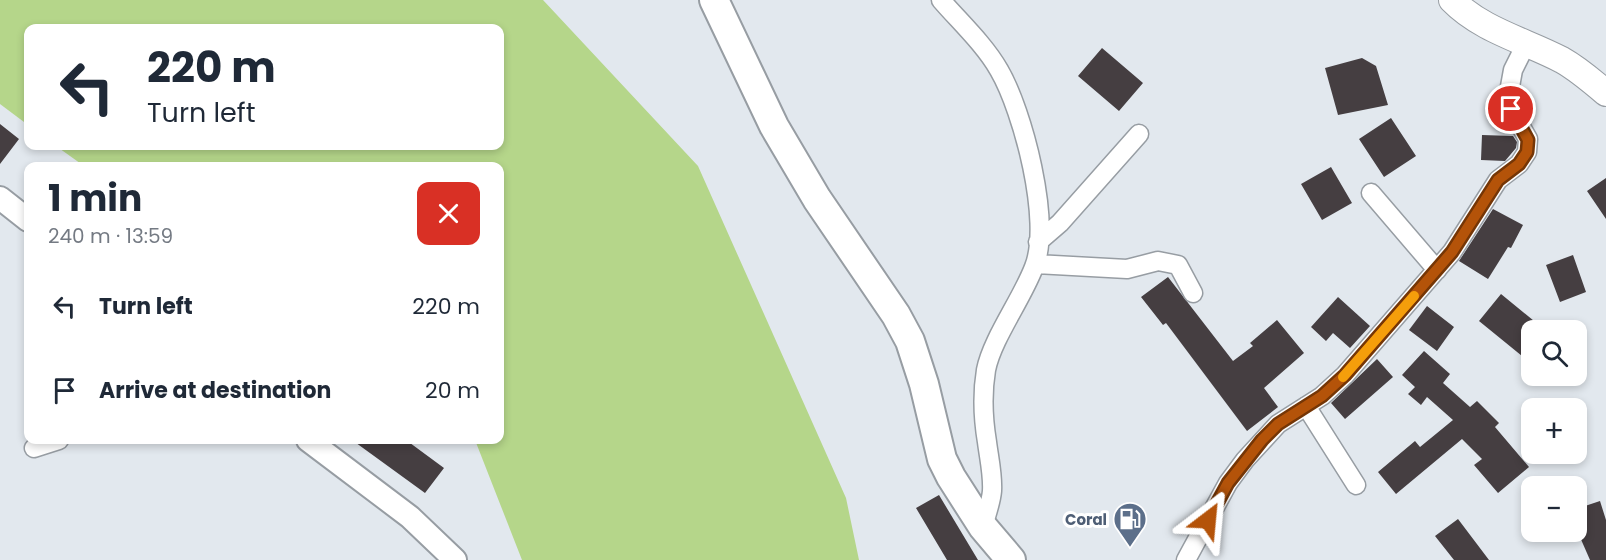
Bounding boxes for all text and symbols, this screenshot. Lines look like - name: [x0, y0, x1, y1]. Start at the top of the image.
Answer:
- text: 220 m: [147, 38, 276, 97]
- icon: left: [48, 48, 126, 126]
- pin: [1485, 83, 1536, 134]
- icon: arrive: [1494, 92, 1527, 125]
- text: Turn left: [147, 94, 256, 131]
- text: 1 min: [48, 173, 142, 224]
- button: close: [417, 182, 480, 245]
- text: 240 m · 13:59: [48, 222, 173, 250]
- icon: left: [48, 290, 81, 323]
- text: Turn left: [99, 291, 193, 322]
- text: 220 m: [412, 291, 480, 322]
- map controls: [1521, 320, 1587, 542]
- button: search: [1521, 320, 1587, 386]
- icon: arrive: [48, 374, 81, 407]
- text: Arrive at destination: [99, 375, 331, 406]
- text: 20 m: [425, 375, 480, 406]
- button: +: [1521, 398, 1587, 464]
- button: −: [1521, 476, 1587, 542]
- position arrow: [1176, 488, 1240, 552]
- fuel station icon: Coral: [1112, 501, 1148, 548]
- place label: Coral: [1065, 509, 1107, 530]

